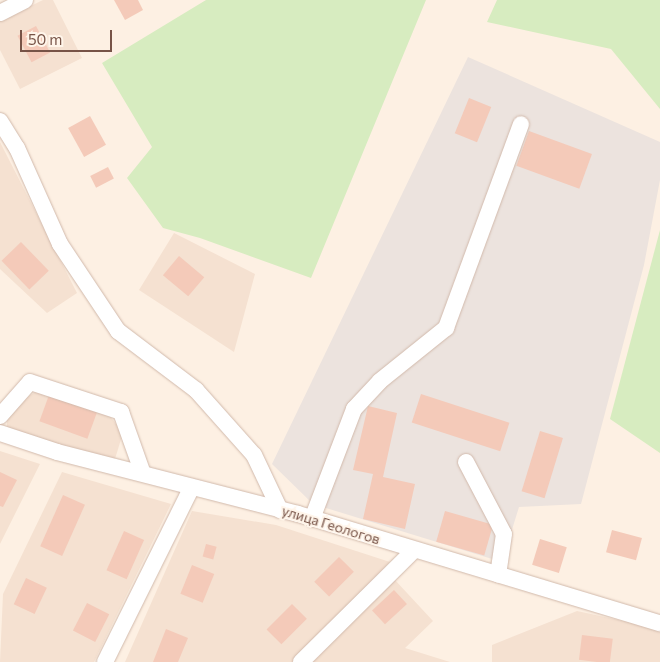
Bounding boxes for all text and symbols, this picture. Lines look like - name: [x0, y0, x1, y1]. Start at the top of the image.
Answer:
- scale bar: [22, 20, 115, 52]
- text: 50 m: [28, 30, 62, 48]
- street label: улица Геологов: [280, 502, 382, 548]

